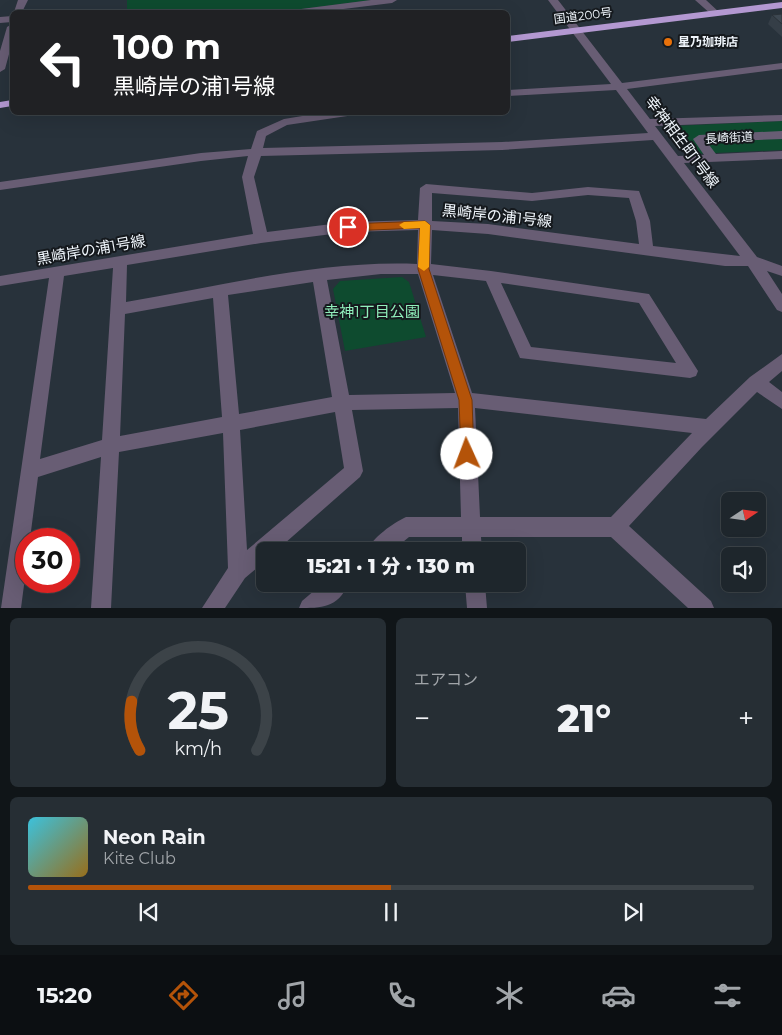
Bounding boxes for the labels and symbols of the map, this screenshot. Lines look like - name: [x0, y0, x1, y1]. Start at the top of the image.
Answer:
- street label: 国道200号: [553, 4, 613, 27]
- place label: 星乃珈琲店: [678, 34, 738, 49]
- marker: 星乃珈琲店: [662, 36, 674, 48]
- street label: 幸神相生町1号線: [642, 92, 723, 192]
- street label: 長崎街道: [705, 129, 753, 146]
- street label: 黒崎岸の浦1号線: [441, 200, 553, 231]
- pin: [327, 206, 369, 248]
- street label: 黒崎岸の浦1号線: [35, 231, 147, 268]
- park label: 幸神1丁目公園: [324, 302, 420, 321]
- position arrow: [440, 427, 492, 479]
- north arrow: [721, 492, 766, 538]
- speed limit sign: 30: [15, 528, 80, 593]

